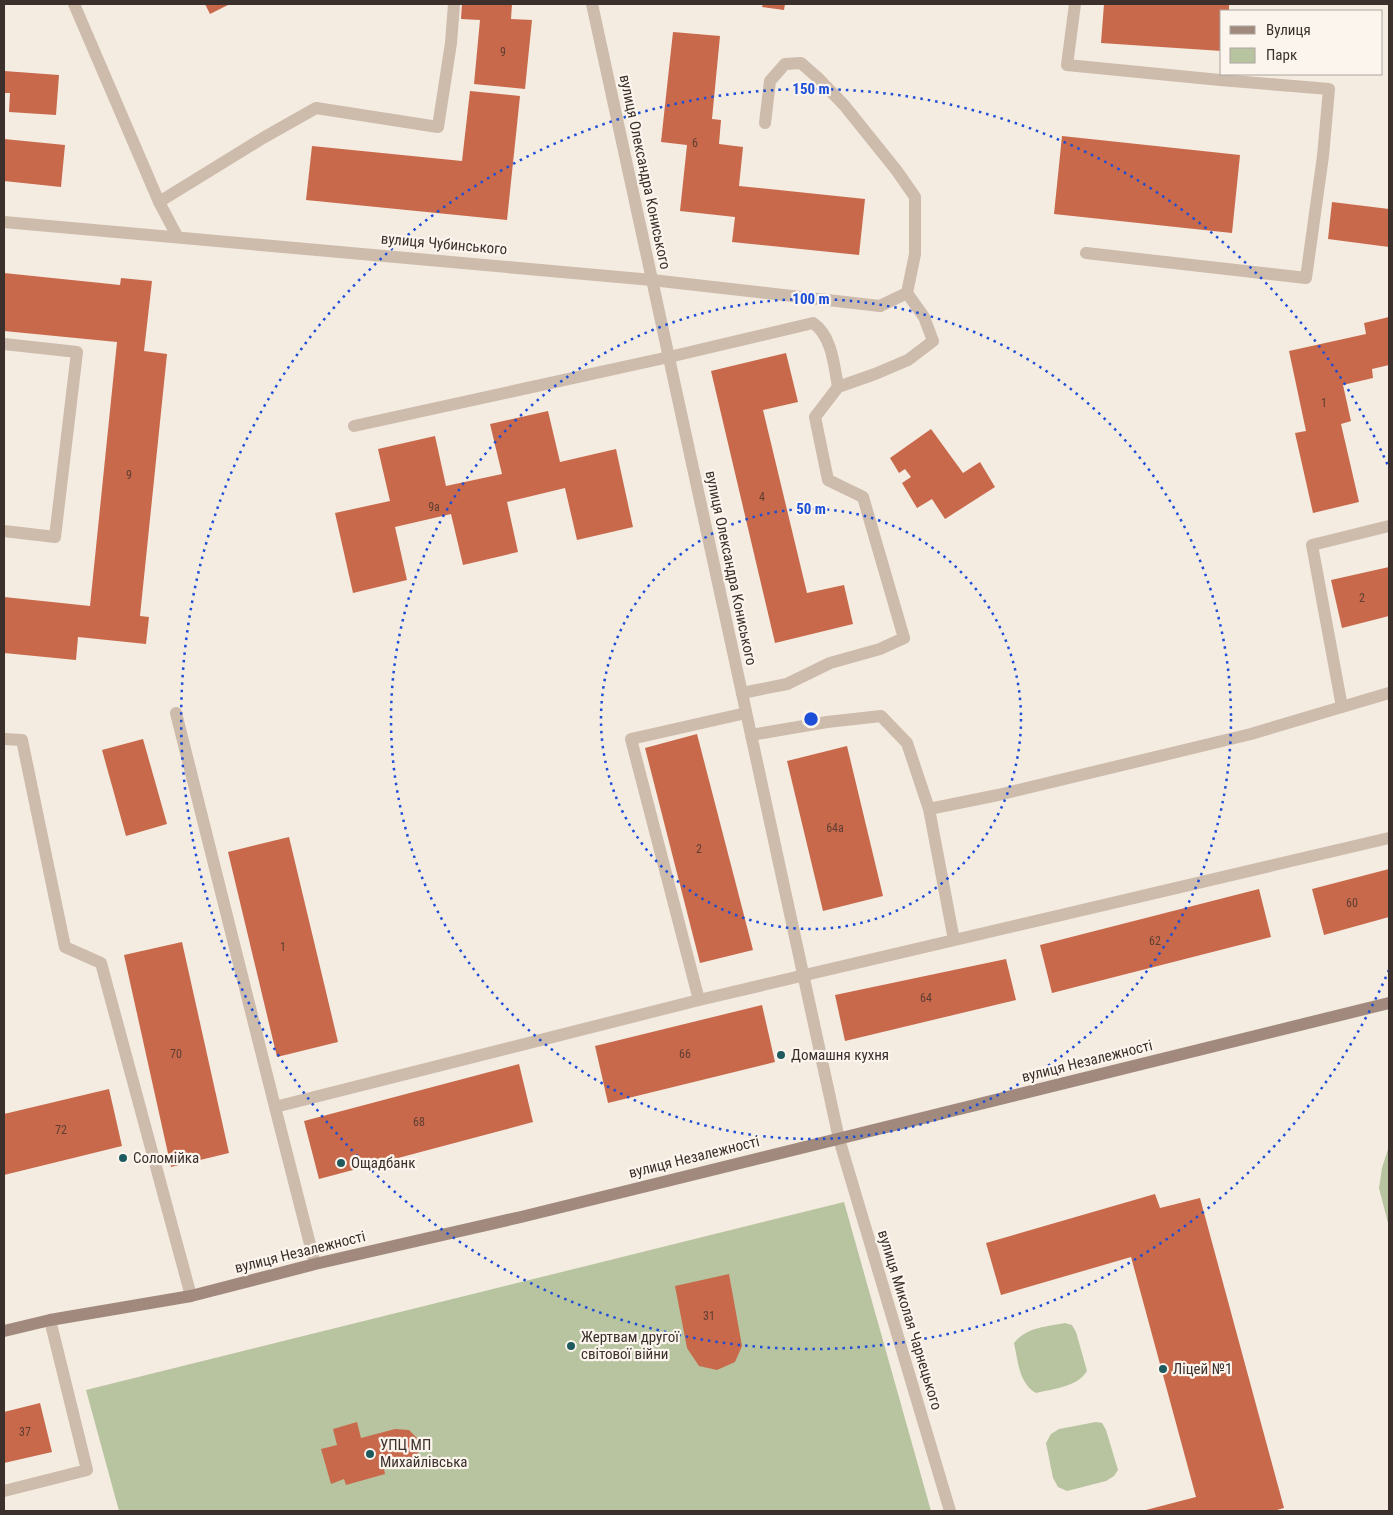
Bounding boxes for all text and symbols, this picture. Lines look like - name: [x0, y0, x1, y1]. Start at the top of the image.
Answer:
- legend: [1220, 10, 1383, 75]
- text: Вулиця: [1266, 21, 1311, 39]
- house number: 9: [500, 45, 506, 59]
- text: Парк: [1266, 46, 1297, 64]
- street label: вулиця Олександра Кониського: [616, 73, 674, 271]
- text: 150 m: [792, 80, 830, 98]
- house number: 6: [692, 136, 698, 150]
- street label: вулиця Чубинського: [380, 230, 508, 258]
- text: 100 m: [792, 290, 830, 308]
- house number: 1: [1321, 396, 1327, 410]
- house number: 9: [126, 468, 132, 482]
- street label: вулиця Олександра Кониського: [702, 469, 760, 667]
- house number: 4: [759, 490, 765, 504]
- house number: 9а: [428, 500, 440, 514]
- text: 50 m: [796, 500, 826, 518]
- house number: 2: [1359, 591, 1365, 605]
- centre of rings: [802, 710, 820, 728]
- house number: 64а: [826, 821, 844, 835]
- house number: 2: [696, 842, 702, 856]
- house number: 60: [1346, 896, 1358, 910]
- house number: 62: [1149, 934, 1161, 948]
- house number: 1: [280, 940, 286, 954]
- house number: 64: [920, 991, 932, 1005]
- street label: вулиця Незалежності: [1020, 1036, 1154, 1086]
- place label: Домашня кухня: [791, 1046, 889, 1064]
- house number: 70: [170, 1047, 182, 1061]
- house number: 66: [679, 1047, 691, 1061]
- marker: Домашня кухня: [775, 1049, 787, 1061]
- house number: 68: [413, 1115, 425, 1129]
- house number: 72: [55, 1123, 67, 1137]
- street label: вулиця Незалежності: [627, 1132, 761, 1182]
- place label: Соломійка: [133, 1149, 199, 1167]
- marker: Соломійка: [117, 1152, 129, 1164]
- place label: Ощадбанк: [351, 1154, 415, 1172]
- marker: Ощадбанк: [335, 1157, 347, 1169]
- street label: вулиця Незалежності: [233, 1227, 367, 1277]
- street label: вулиця Миколая Чарнецького: [874, 1228, 946, 1412]
- house number: 31: [703, 1309, 715, 1323]
- place label: Жертвам другої світової війни: [581, 1328, 680, 1363]
- marker: Жертвам другої світової війни: [565, 1340, 577, 1352]
- place label: Ліцей №1: [1173, 1360, 1232, 1378]
- marker: Ліцей №1: [1157, 1363, 1169, 1375]
- house number: 37: [19, 1425, 31, 1439]
- place label: УПЦ МП Михайлівська: [380, 1436, 468, 1471]
- marker: УПЦ МП Михайлівська: [364, 1448, 376, 1460]

